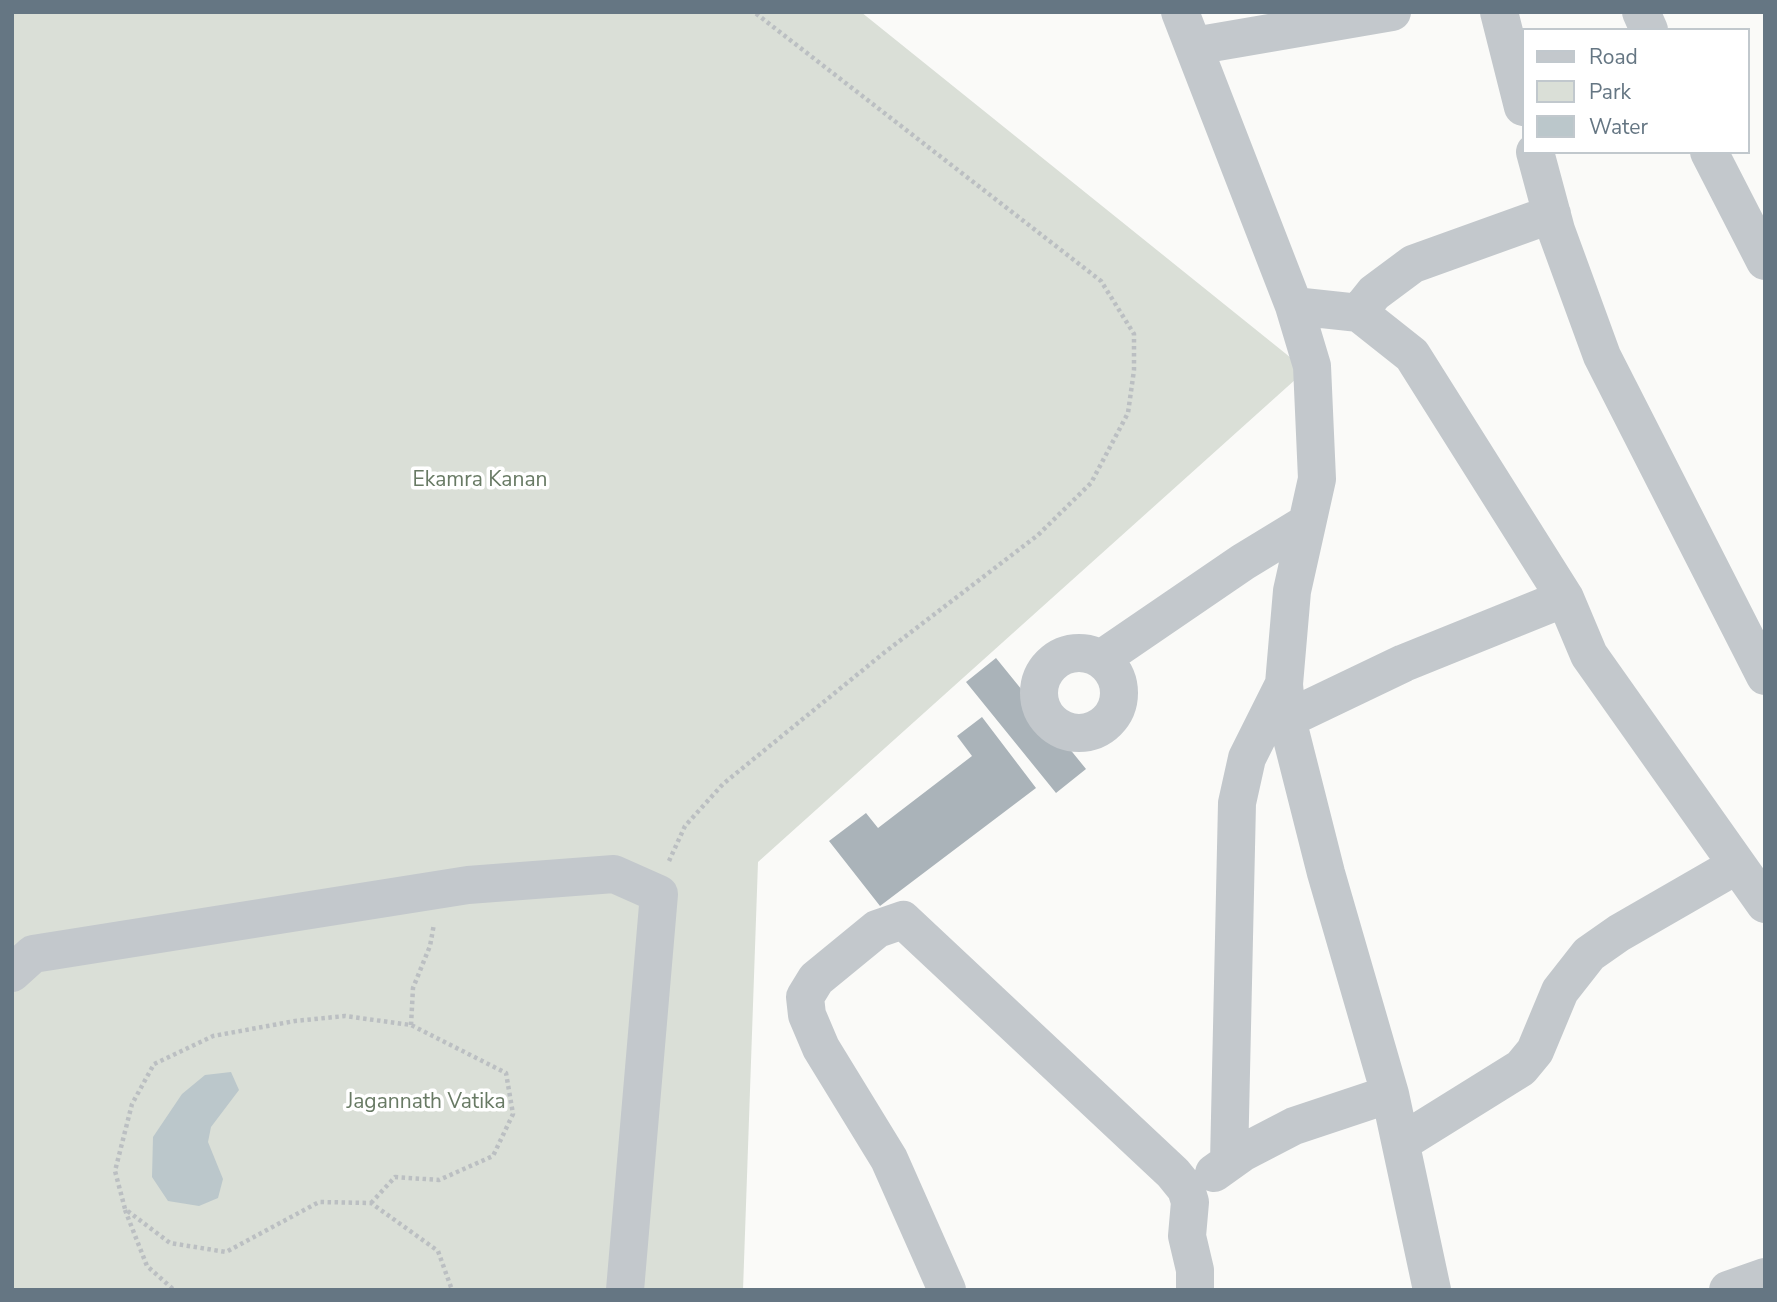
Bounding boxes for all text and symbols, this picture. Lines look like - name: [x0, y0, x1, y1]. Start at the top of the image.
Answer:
- legend: [1522, 28, 1749, 154]
- text: Road: [1589, 43, 1638, 71]
- text: Park: [1589, 78, 1631, 106]
- text: Water: [1589, 113, 1648, 141]
- park label: Ekamra Kanan: [413, 468, 547, 494]
- park label: Jagannath Vatika: [346, 1090, 506, 1116]

